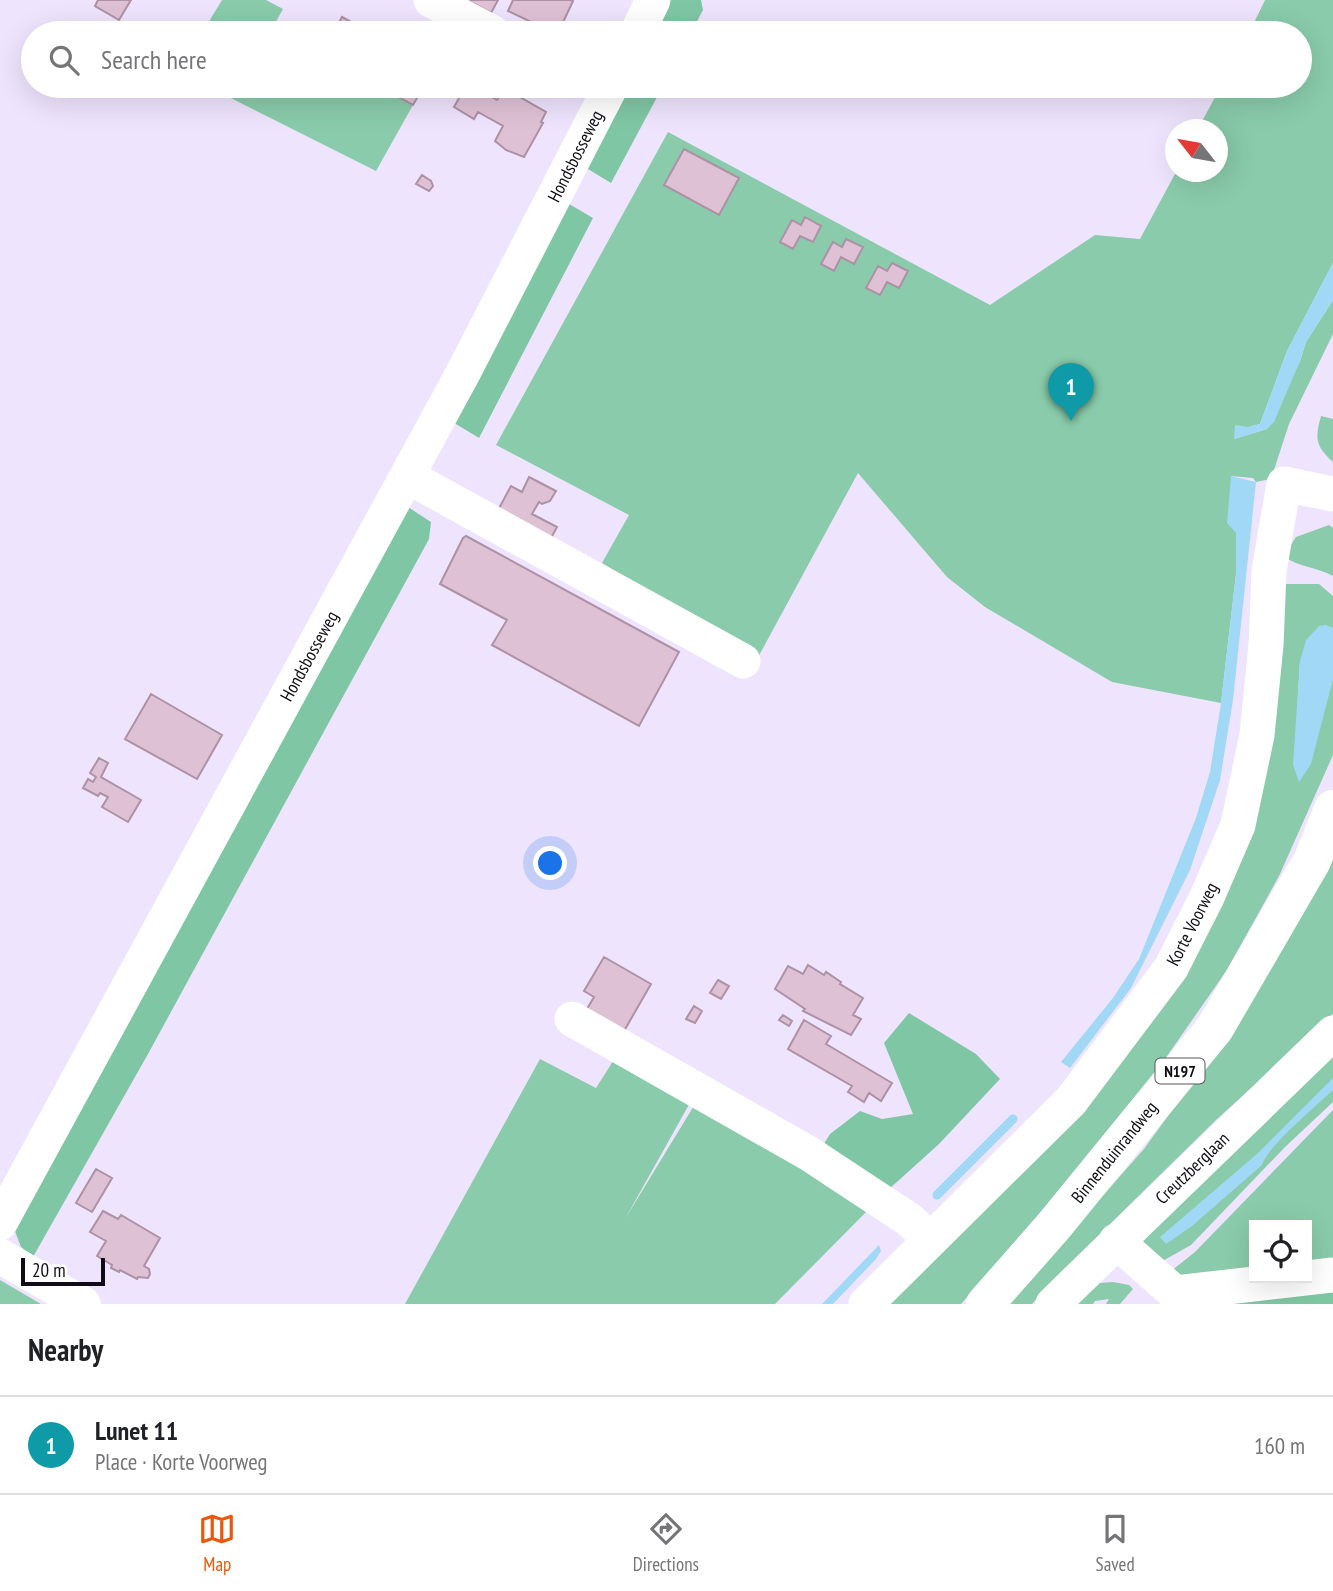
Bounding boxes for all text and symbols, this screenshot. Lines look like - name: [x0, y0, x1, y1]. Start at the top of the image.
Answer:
- search box: [21, 21, 1312, 98]
- icon: search: [45, 41, 83, 79]
- text: Search here: [101, 43, 207, 76]
- street label: Hondsbosseweg: [542, 106, 608, 206]
- north arrow: [1165, 119, 1228, 182]
- pin: 1: [1048, 363, 1094, 421]
- street label: Hondsbosseweg: [275, 607, 343, 705]
- your location: [533, 846, 567, 880]
- street label: Korte Voorweg: [1161, 879, 1223, 969]
- road number: N197: [1156, 1058, 1204, 1084]
- street label: Binnenduinrandweg: [1066, 1096, 1162, 1208]
- street label: Creutzberglaan: [1150, 1127, 1234, 1209]
- map controls: [1249, 1220, 1312, 1283]
- button: locate: [1249, 1220, 1312, 1283]
- scale bar: [21, 1255, 105, 1287]
- text: 20 m: [32, 1258, 66, 1282]
- text: Nearby: [28, 1330, 103, 1369]
- text: Lunet 11: [95, 1414, 178, 1447]
- text: 1: [46, 1431, 57, 1460]
- text: 160 m: [1254, 1431, 1305, 1460]
- text: Place · Korte Voorweg: [95, 1447, 267, 1476]
- tab: Map: [198, 1510, 236, 1576]
- tab: Directions: [633, 1510, 699, 1576]
- tab: Saved: [1096, 1510, 1135, 1576]

